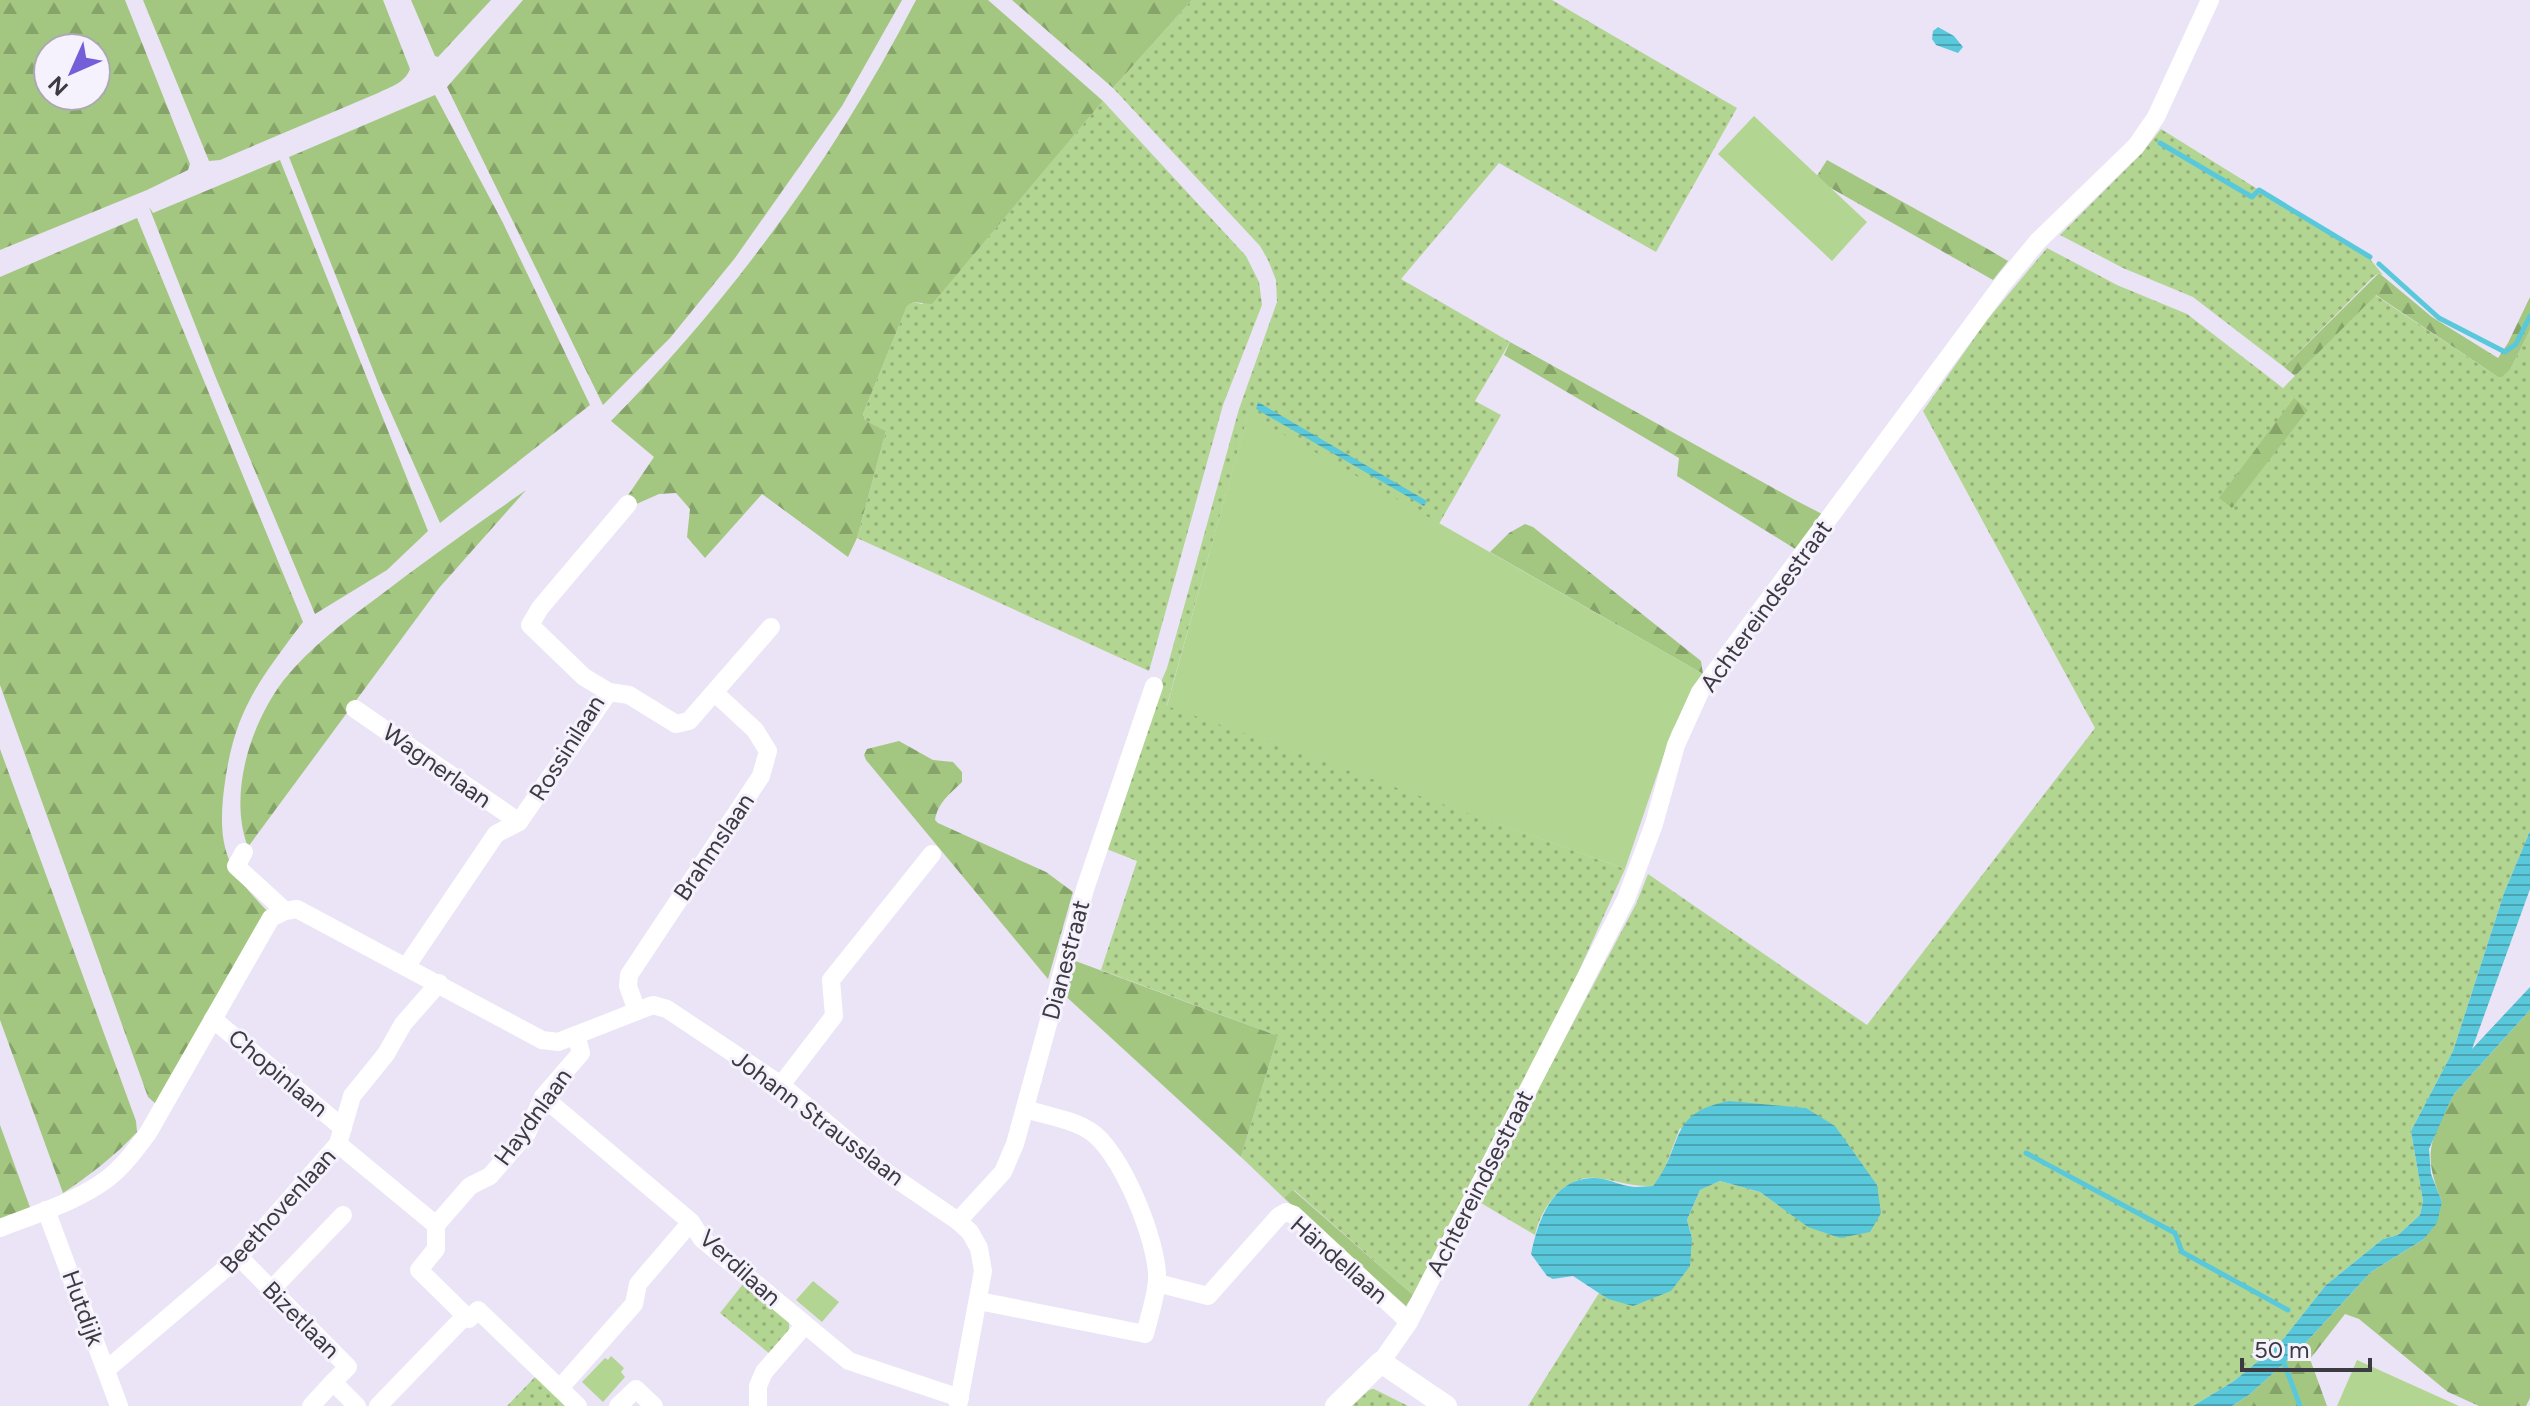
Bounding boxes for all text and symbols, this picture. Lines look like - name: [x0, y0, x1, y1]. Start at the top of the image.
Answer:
- north arrow: [32, 32, 112, 112]
- text: N: [43, 70, 74, 101]
- street label: Achtereindsestraat: [1694, 514, 1838, 697]
- street label: Rossinilaan: [523, 690, 610, 806]
- street label: Wagnerlaan: [377, 718, 497, 814]
- street label: Brahmslaan: [667, 788, 760, 906]
- street label: Dianestraat: [1036, 897, 1095, 1023]
- street label: Chopinlaan: [223, 1023, 334, 1123]
- street label: Johann Strausslaan: [727, 1044, 910, 1192]
- street label: Haydnlaan: [488, 1062, 578, 1171]
- street label: Achtereindsestraat: [1420, 1085, 1539, 1281]
- street label: Beethovenlaan: [214, 1142, 342, 1279]
- street label: Händellaan: [1285, 1210, 1394, 1310]
- street label: Verdilaan: [694, 1224, 787, 1312]
- street label: Hutdijk: [56, 1266, 111, 1350]
- street label: Bizetlaan: [257, 1275, 346, 1364]
- scale bar: [2242, 1322, 2370, 1372]
- text: 50 m: [2254, 1335, 2310, 1364]

